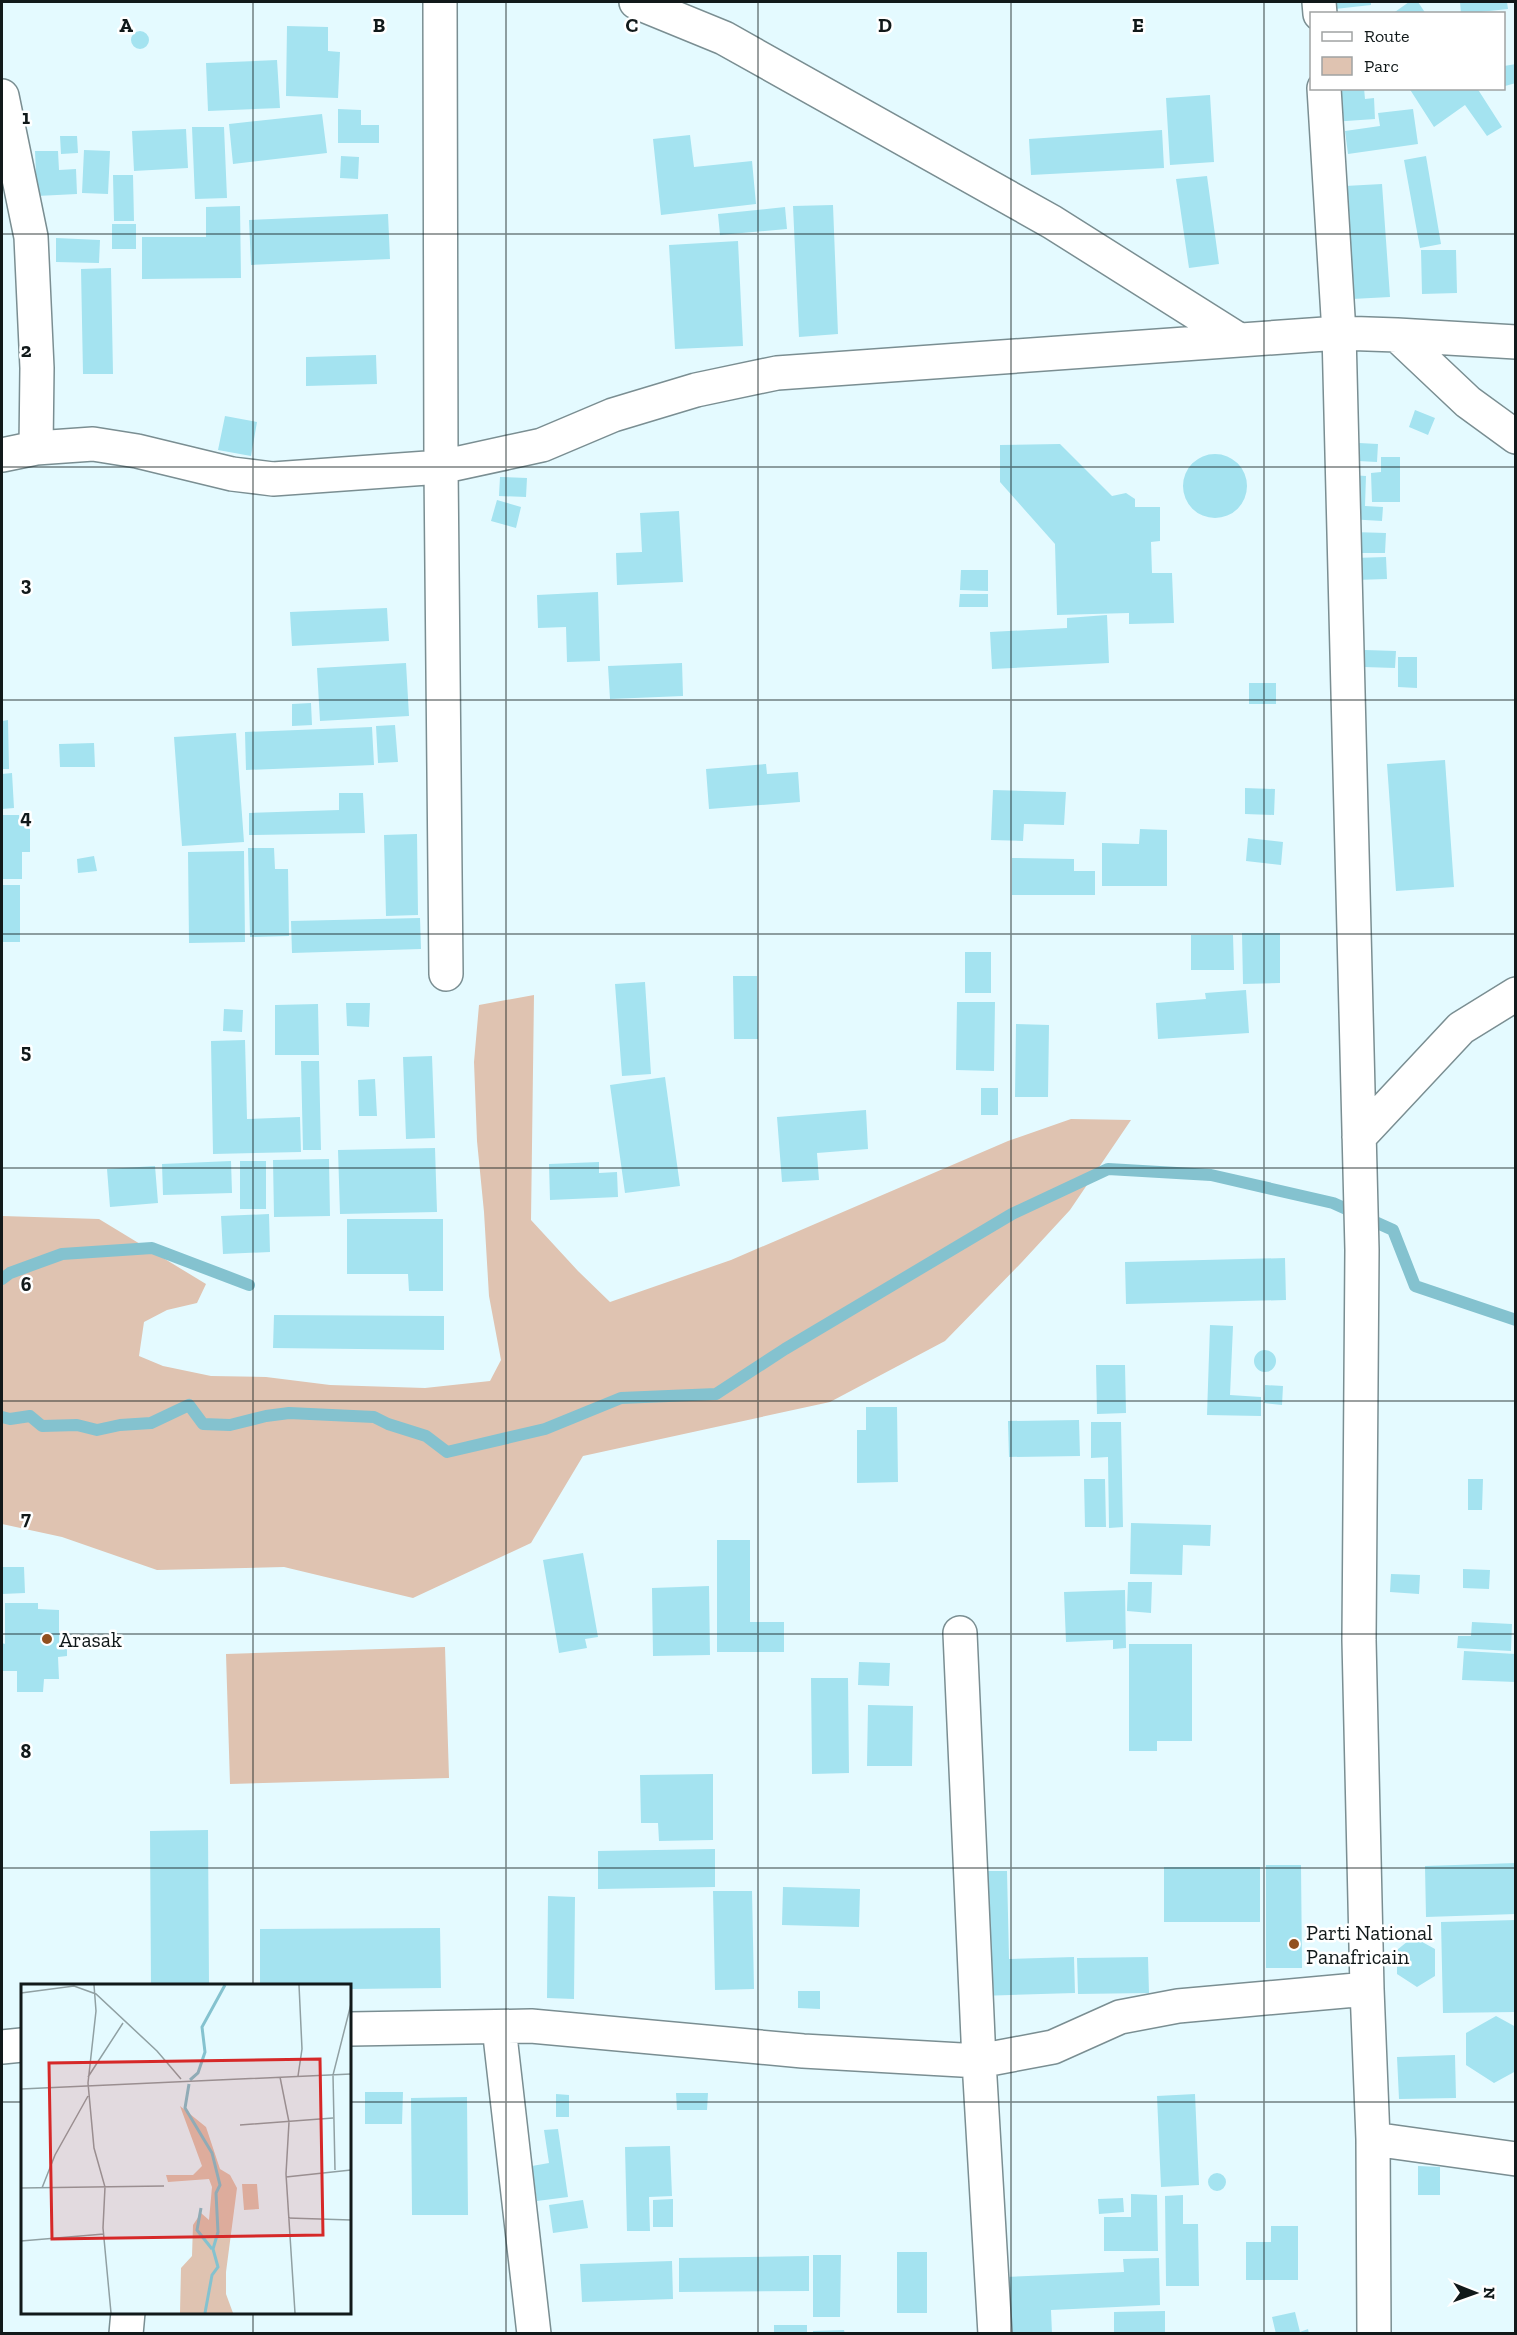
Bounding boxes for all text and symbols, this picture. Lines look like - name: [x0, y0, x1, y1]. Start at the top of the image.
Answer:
- legend: [1310, 12, 1505, 90]
- text: A: [119, 13, 133, 37]
- text: B: [373, 13, 385, 37]
- text: C: [626, 13, 639, 37]
- text: D: [878, 13, 892, 37]
- text: E: [1132, 13, 1144, 37]
- text: Route: [1364, 25, 1409, 47]
- text: Parc: [1364, 55, 1399, 77]
- text: 1: [22, 105, 30, 129]
- text: 2: [21, 338, 32, 362]
- text: 3: [21, 572, 32, 596]
- text: 4: [20, 805, 32, 829]
- text: 5: [21, 1039, 31, 1063]
- text: 6: [21, 1272, 32, 1296]
- text: 7: [21, 1506, 31, 1530]
- place label: Arasak: [59, 1627, 122, 1652]
- marker: Arasak: [40, 1632, 54, 1646]
- text: 8: [21, 1739, 32, 1763]
- place label: Parti National Panafricain: [1306, 1920, 1433, 1969]
- marker: Parti National Panafricain: [1287, 1937, 1301, 1951]
- inset map: [21, 1984, 351, 2314]
- north arrow: [1445, 2263, 1505, 2323]
- text: N: [1480, 2287, 1499, 2300]

